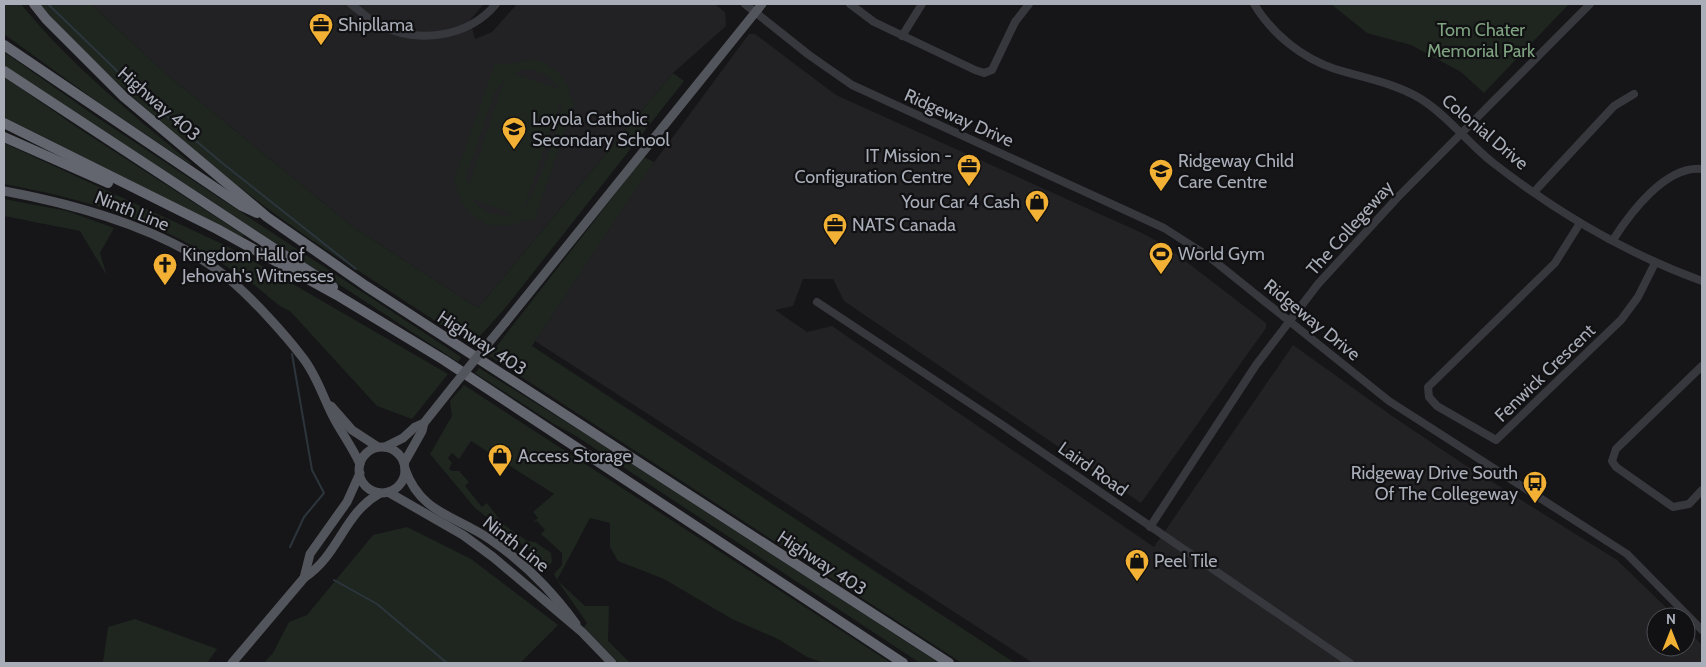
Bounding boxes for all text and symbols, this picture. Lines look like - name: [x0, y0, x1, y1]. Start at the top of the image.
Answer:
- office icon: Shipllama: [308, 12, 334, 46]
- place label: Shipllama: [338, 14, 414, 36]
- park label: Tom Chater Memorial Park: [1427, 19, 1536, 62]
- street label: Highway 403: [113, 62, 205, 146]
- street label: Ridgeway Drive: [901, 84, 1017, 152]
- street label: Colonial Drive: [1437, 90, 1533, 174]
- place label: Loyola Catholic Secondary School: [532, 108, 670, 151]
- school or university icon: Loyola Catholic Secondary School: [501, 116, 527, 150]
- place label: IT Mission - Configuration Centre: [794, 145, 952, 188]
- place label: Ridgeway Child Care Centre: [1178, 150, 1294, 193]
- office icon: IT Mission - Configuration Centre: [956, 153, 982, 187]
- school or university icon: Ridgeway Child Care Centre: [1148, 158, 1174, 192]
- street label: The Collegeway: [1302, 176, 1398, 280]
- street label: Ninth Line: [92, 186, 172, 236]
- shop icon: Your Car 4 Cash: [1024, 189, 1050, 223]
- place label: Your Car 4 Cash: [900, 191, 1020, 213]
- office icon: NATS Canada: [822, 212, 848, 246]
- place label: NATS Canada: [852, 214, 956, 236]
- sports icon: World Gym: [1148, 241, 1174, 275]
- place label: World Gym: [1178, 243, 1265, 265]
- place label: Kingdom Hall of Jehovah's Witnesses: [181, 244, 334, 287]
- church icon: Kingdom Hall of Jehovah's Witnesses: [152, 252, 178, 286]
- street label: Ridgeway Drive: [1259, 274, 1365, 366]
- street label: Highway 403: [433, 306, 531, 380]
- street label: Fenwick Crescent: [1490, 320, 1600, 426]
- street label: Laird Road: [1054, 437, 1132, 501]
- shop icon: Access Storage: [487, 443, 513, 477]
- place label: Access Storage: [518, 445, 632, 467]
- place label: Ridgeway Drive South Of The Collegeway: [1351, 462, 1518, 505]
- bus stop icon: Ridgeway Drive South Of The Collegeway: [1522, 470, 1548, 504]
- street label: Ninth Line: [478, 511, 554, 577]
- street label: Highway 403: [773, 526, 871, 600]
- shop icon: Peel Tile: [1124, 548, 1150, 582]
- place label: Peel Tile: [1154, 550, 1217, 572]
- north arrow: [1646, 607, 1696, 657]
- text: N: [1666, 610, 1676, 628]

